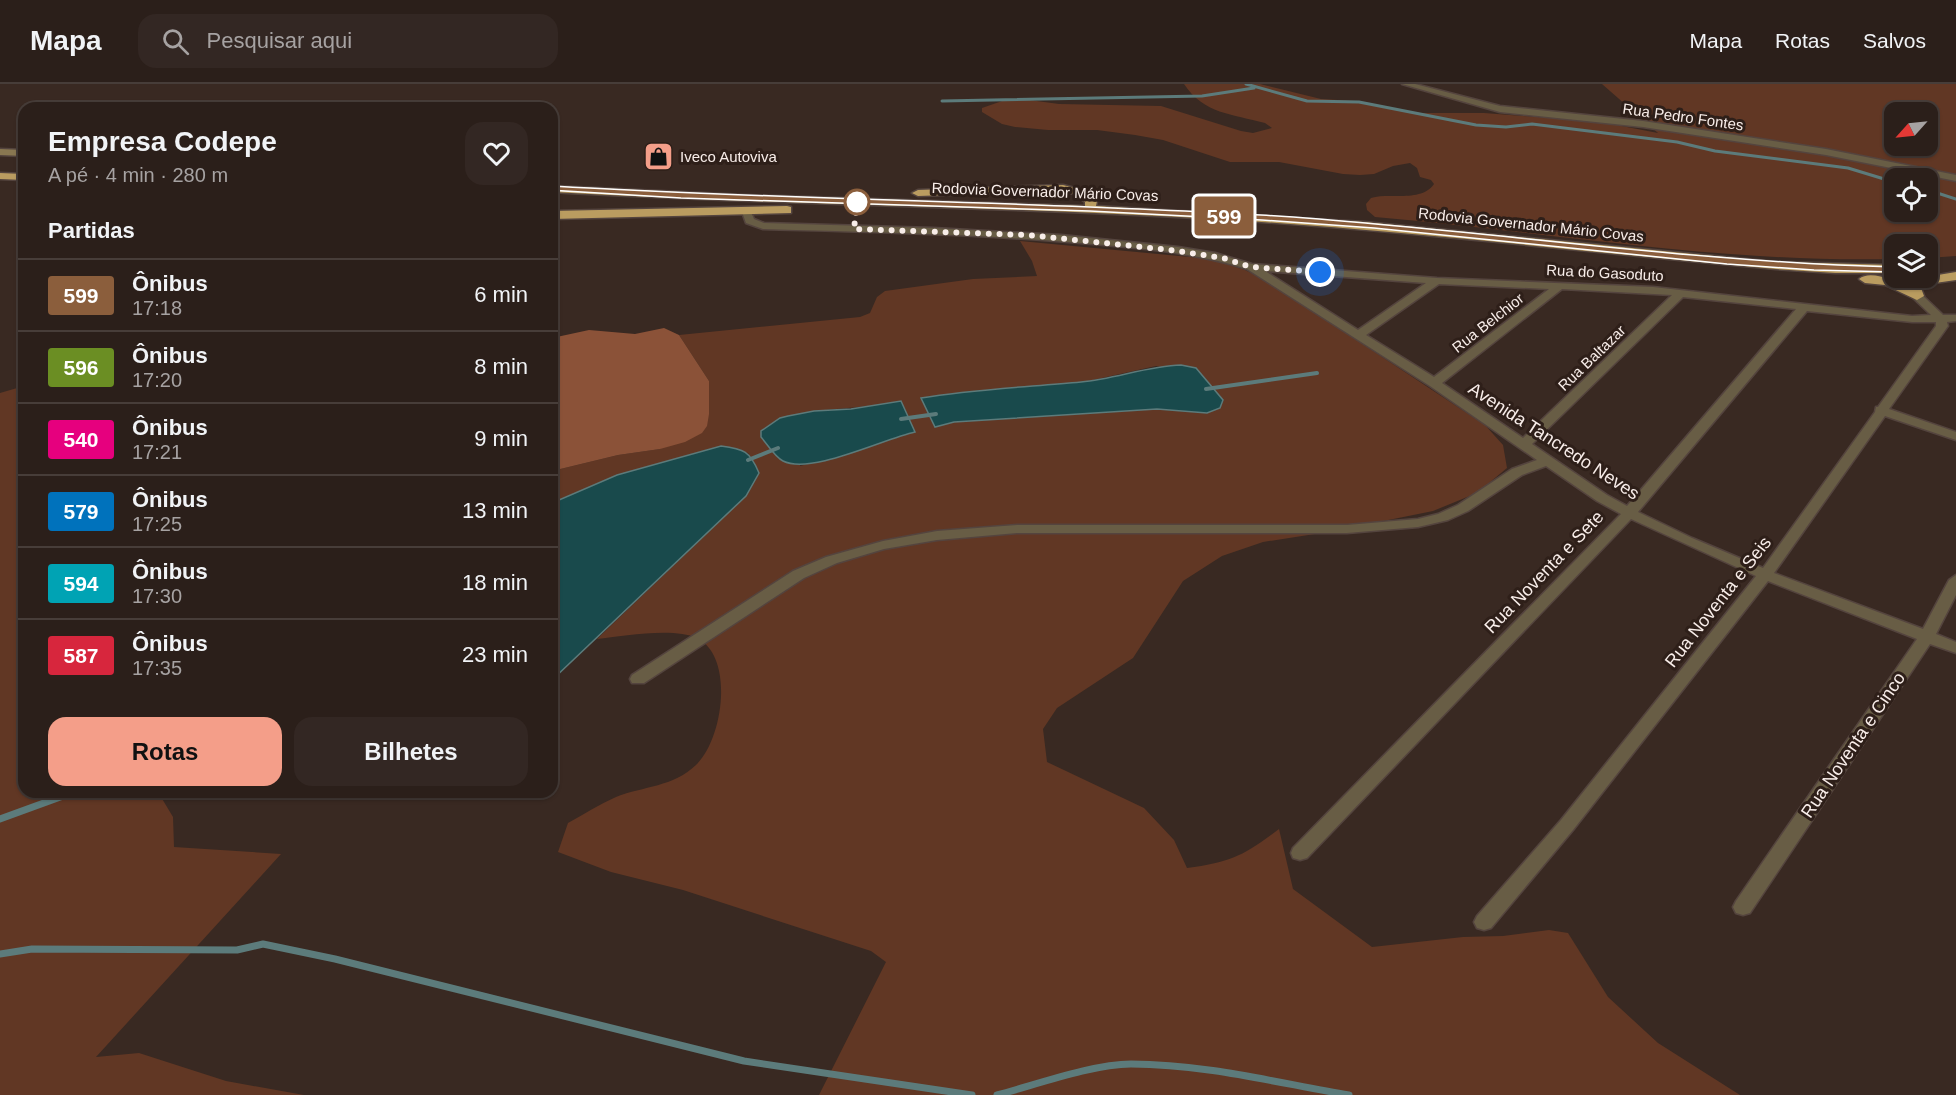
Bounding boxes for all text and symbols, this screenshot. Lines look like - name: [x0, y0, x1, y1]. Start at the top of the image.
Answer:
- search box: [138, 14, 558, 68]
- text: Mapa: [30, 25, 102, 56]
- icon: search: [159, 25, 192, 58]
- text: Pesquisar aqui: [207, 28, 352, 53]
- text: Mapa: [1690, 29, 1742, 52]
- text: Rotas: [1775, 29, 1830, 52]
- text: Salvos: [1863, 29, 1926, 52]
- street label: Rua Pedro Fontes: [1622, 100, 1745, 133]
- north arrow: [1884, 102, 1938, 156]
- map controls: [1884, 102, 1938, 288]
- button: heart: [465, 122, 528, 185]
- text: Empresa Codepe: [48, 126, 277, 157]
- shop icon: Iveco Autoviva: [643, 141, 675, 173]
- place label: Iveco Autoviva: [680, 148, 777, 165]
- text: A pé · 4 min · 280 m: [48, 164, 228, 186]
- button: locate: [1884, 168, 1938, 222]
- street label: Rodovia Governador Mário Covas: [931, 179, 1159, 204]
- unlabelled marker: [844, 189, 870, 215]
- line badge: 599: [1190, 196, 1258, 236]
- street label: Rodovia Governador Mário Covas: [1417, 204, 1645, 245]
- text: 599: [1206, 205, 1242, 228]
- text: Partidas: [48, 218, 135, 243]
- button: layers: [1884, 234, 1938, 288]
- your location: [1305, 257, 1335, 287]
- street label: Rua do Gasoduto: [1546, 261, 1664, 284]
- text: Ônibus: [132, 271, 208, 296]
- text: 6 min: [474, 282, 528, 307]
- text: 599: [63, 284, 99, 307]
- street label: Rua Belchior: [1449, 289, 1527, 356]
- text: 17:18: [132, 297, 182, 319]
- street label: Rua Baltazar: [1555, 321, 1629, 394]
- text: Ônibus: [132, 343, 208, 368]
- text: 8 min: [474, 354, 528, 379]
- text: 596: [63, 356, 99, 379]
- text: 17:20: [132, 369, 182, 391]
- street label: Avenida Tancredo Neves: [1465, 378, 1643, 504]
- text: Ônibus: [132, 415, 208, 440]
- text: 9 min: [474, 426, 528, 451]
- text: 540: [63, 428, 99, 451]
- text: 17:21: [132, 441, 182, 463]
- text: Ônibus: [132, 487, 208, 512]
- text: 13 min: [462, 498, 528, 523]
- text: 579: [63, 500, 99, 523]
- street label: Rua Noventa e Sete: [1481, 507, 1607, 637]
- text: 17:25: [132, 513, 182, 535]
- street label: Rua Noventa e Seis: [1661, 533, 1775, 671]
- text: Ônibus: [132, 559, 208, 584]
- text: 18 min: [462, 570, 528, 595]
- text: 594: [63, 572, 99, 595]
- text: 17:30: [132, 585, 182, 607]
- text: Ônibus: [132, 631, 208, 656]
- text: 23 min: [462, 642, 528, 667]
- text: 587: [63, 644, 99, 667]
- text: 17:35: [132, 657, 182, 679]
- street label: Rua Noventa e Cinco: [1797, 668, 1909, 822]
- button: Rotas: [48, 717, 282, 786]
- button: Bilhetes: [294, 717, 528, 786]

